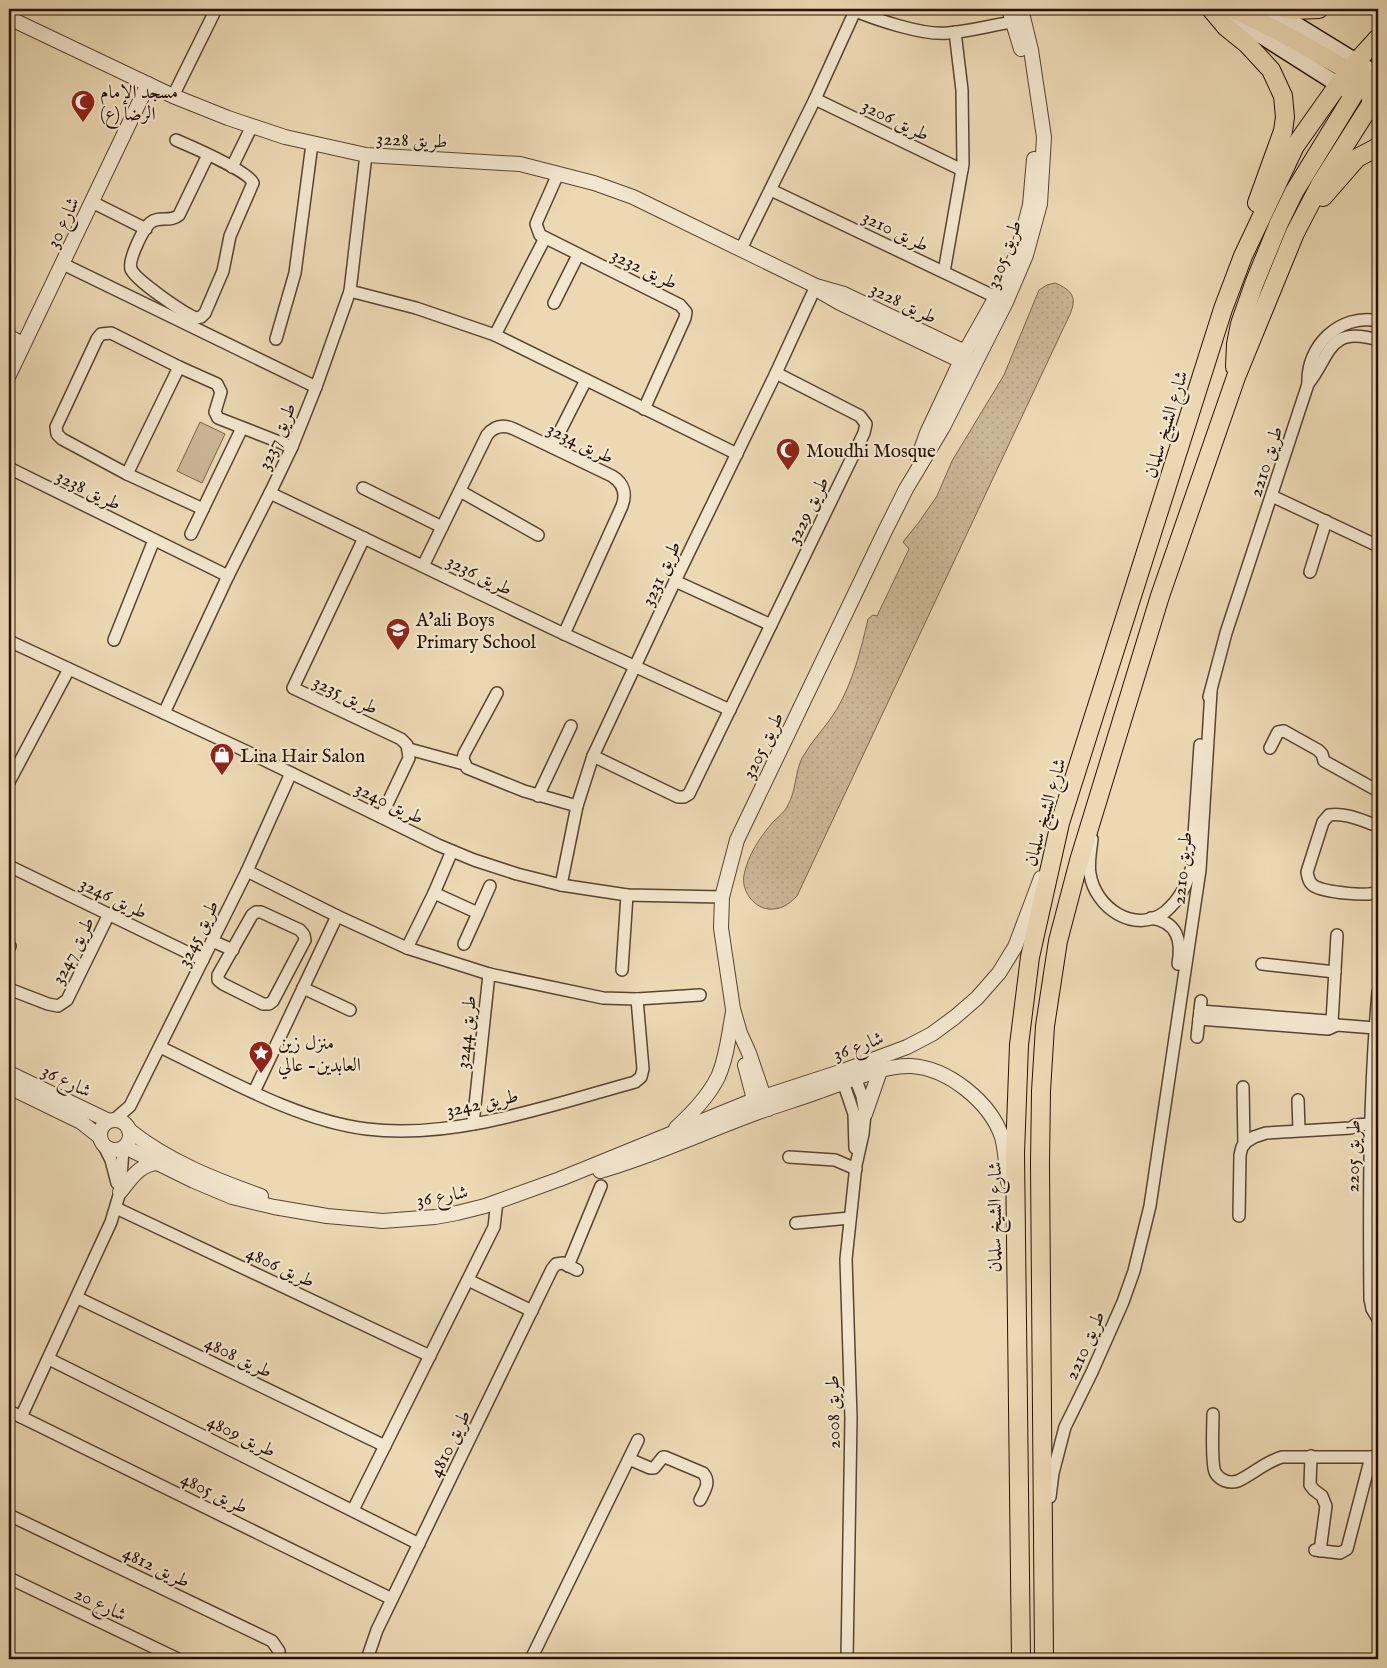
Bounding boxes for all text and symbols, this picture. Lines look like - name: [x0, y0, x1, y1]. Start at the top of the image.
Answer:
- place label: مسجد الإمام الرضا (ع): [100, 81, 178, 129]
- mosque icon: مسجد الإمام الرضا (ع): [70, 89, 96, 123]
- street label: طريق 3206: [857, 94, 933, 147]
- street label: طريق 3228: [376, 127, 448, 155]
- street label: شارع 30: [42, 193, 88, 253]
- street label: طريق 3210: [858, 205, 932, 258]
- street label: طريق 3205: [981, 217, 1028, 292]
- street label: طريق 3232: [607, 243, 681, 296]
- street label: طريق 3228: [866, 277, 940, 330]
- street label: شارع الشيخ سلمان: [1139, 368, 1198, 482]
- street label: طريق 3237: [253, 399, 303, 474]
- street label: طريق 3234: [543, 417, 617, 470]
- street label: طريق 2210: [1244, 423, 1290, 500]
- mosque icon: Moudhi Mosque: [775, 437, 801, 471]
- place label: Moudhi Mosque: [806, 440, 936, 464]
- street label: طريق 3238: [52, 465, 125, 517]
- street label: طريق 3229: [782, 473, 835, 549]
- street label: طريق 3231: [636, 537, 687, 610]
- street label: طريق 3236: [442, 550, 516, 602]
- place label: A'ali Boys Primary School: [415, 609, 537, 655]
- school or university icon: A'ali Boys Primary School: [385, 617, 411, 651]
- street label: طريق 3235: [309, 670, 381, 721]
- street label: طريق 3205: [737, 709, 790, 783]
- shop icon: Lina Hair Salon: [209, 742, 235, 776]
- place label: Lina Hair Salon: [240, 745, 365, 769]
- street label: شارع الشيخ سلمان: [1019, 756, 1077, 870]
- street label: طريق 3240: [351, 777, 427, 831]
- street label: طريق 2210: [1167, 831, 1199, 906]
- street label: طريق 3246: [75, 872, 151, 925]
- street label: طريق 3245: [172, 897, 225, 971]
- street label: طريق 3247: [47, 913, 101, 989]
- street label: طريق 3244: [451, 994, 483, 1070]
- street label: شارع 36: [830, 1027, 888, 1069]
- place label: منزل زين العابدين- عالي: [278, 1032, 361, 1080]
- place icon: منزل زين العابدين- عالي: [248, 1040, 274, 1074]
- street label: شارع 36: [36, 1060, 95, 1106]
- street label: طريق 3242: [444, 1085, 521, 1123]
- street label: طريق 2205: [1341, 1119, 1367, 1193]
- street label: شارع الشيخ سلمان: [984, 1161, 1012, 1273]
- street label: شارع 36: [415, 1181, 471, 1215]
- street label: طريق 4806: [242, 1242, 318, 1294]
- street label: طريق 2210: [1060, 1308, 1112, 1384]
- street label: طريق 4808: [200, 1331, 276, 1384]
- street label: طريق 2008: [821, 1375, 847, 1449]
- street label: طريق 4810: [424, 1406, 477, 1481]
- street label: طريق 4809: [203, 1410, 279, 1464]
- street label: طريق 4805: [177, 1467, 252, 1520]
- street label: طريق 4812: [119, 1541, 194, 1594]
- street label: شارع 20: [69, 1582, 130, 1630]

